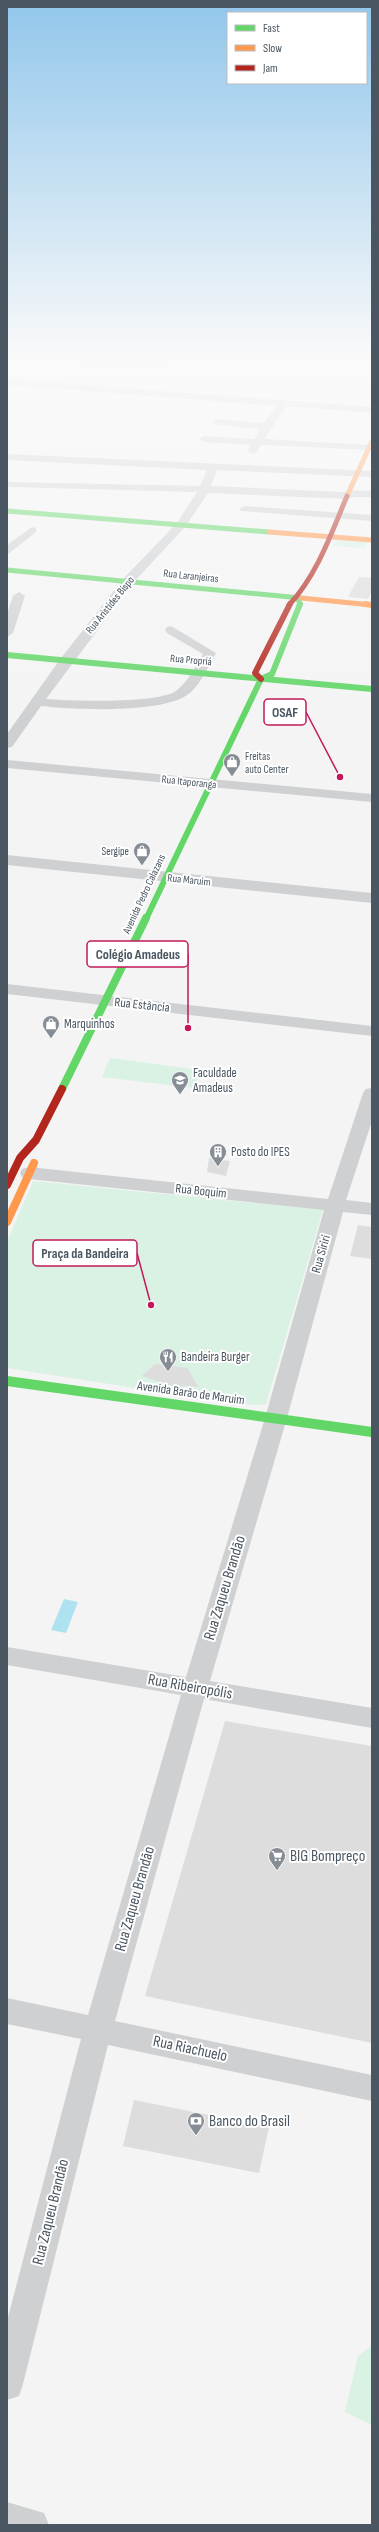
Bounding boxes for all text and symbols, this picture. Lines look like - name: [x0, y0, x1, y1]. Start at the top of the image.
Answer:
- legend: [227, 12, 367, 84]
- text: Fast: [263, 21, 280, 36]
- text: Slow: [263, 41, 282, 56]
- text: Jam: [262, 61, 278, 76]
- street label: Rua Laranjeiras: [163, 567, 219, 585]
- street label: Rua Aristídes Bispo: [83, 573, 137, 636]
- street label: Rua Propriá: [170, 652, 212, 668]
- callout: OSAF: [264, 699, 306, 725]
- text: OSAF: [272, 704, 298, 721]
- place label: Freitas auto Center: [245, 750, 289, 776]
- shop icon: Freitas auto Center: [222, 752, 242, 777]
- street label: Rua Itaporanga: [161, 773, 217, 791]
- shop icon: Sergipe: [132, 841, 152, 866]
- place label: Sergipe: [102, 845, 129, 858]
- street label: Avenida Pedro Calazans: [120, 852, 168, 937]
- street label: Rua Maruim: [167, 871, 211, 889]
- callout: Colégio Amadeus: [87, 941, 188, 967]
- text: Colégio Amadeus: [96, 946, 180, 963]
- street label: Rua Estância: [113, 994, 171, 1016]
- shop icon: Marquinhos: [41, 1014, 61, 1039]
- place label: Marquinhos: [64, 1016, 115, 1032]
- place label: Faculdade Amadeus: [192, 1065, 237, 1096]
- school or university icon: Faculdade Amadeus: [170, 1070, 190, 1095]
- building icon: Posto do IPES: [208, 1142, 228, 1167]
- place label: Posto do IPES: [231, 1144, 290, 1160]
- street label: Rua Boquim: [175, 1180, 227, 1202]
- street label: Rua Siriri: [308, 1233, 334, 1275]
- callout: Praça da Bandeira: [33, 1240, 137, 1266]
- text: Praça da Bandeira: [41, 1245, 129, 1262]
- restaurant icon: Bandeira Burger: [158, 1347, 178, 1372]
- place label: Bandeira Burger: [181, 1349, 250, 1365]
- street label: Avenida Barão de Maruim: [135, 1377, 246, 1408]
- street label: Rua Zaqueu Brandão: [200, 1533, 250, 1643]
- street label: Rua Ribeiropólis: [146, 1670, 234, 1704]
- street label: Rua Zaqueu Brandão: [111, 1844, 159, 1954]
- supermarket icon: BIG Bompreço: [267, 1846, 287, 1871]
- place label: BIG Bompreço: [290, 1847, 365, 1866]
- street label: Rua Riachuelo: [151, 2032, 229, 2066]
- bank icon: Banco do Brasil: [186, 2111, 206, 2136]
- place label: Banco do Brasil: [209, 2112, 290, 2131]
- street label: Rua Zaqueu Brandão: [29, 2157, 73, 2267]

